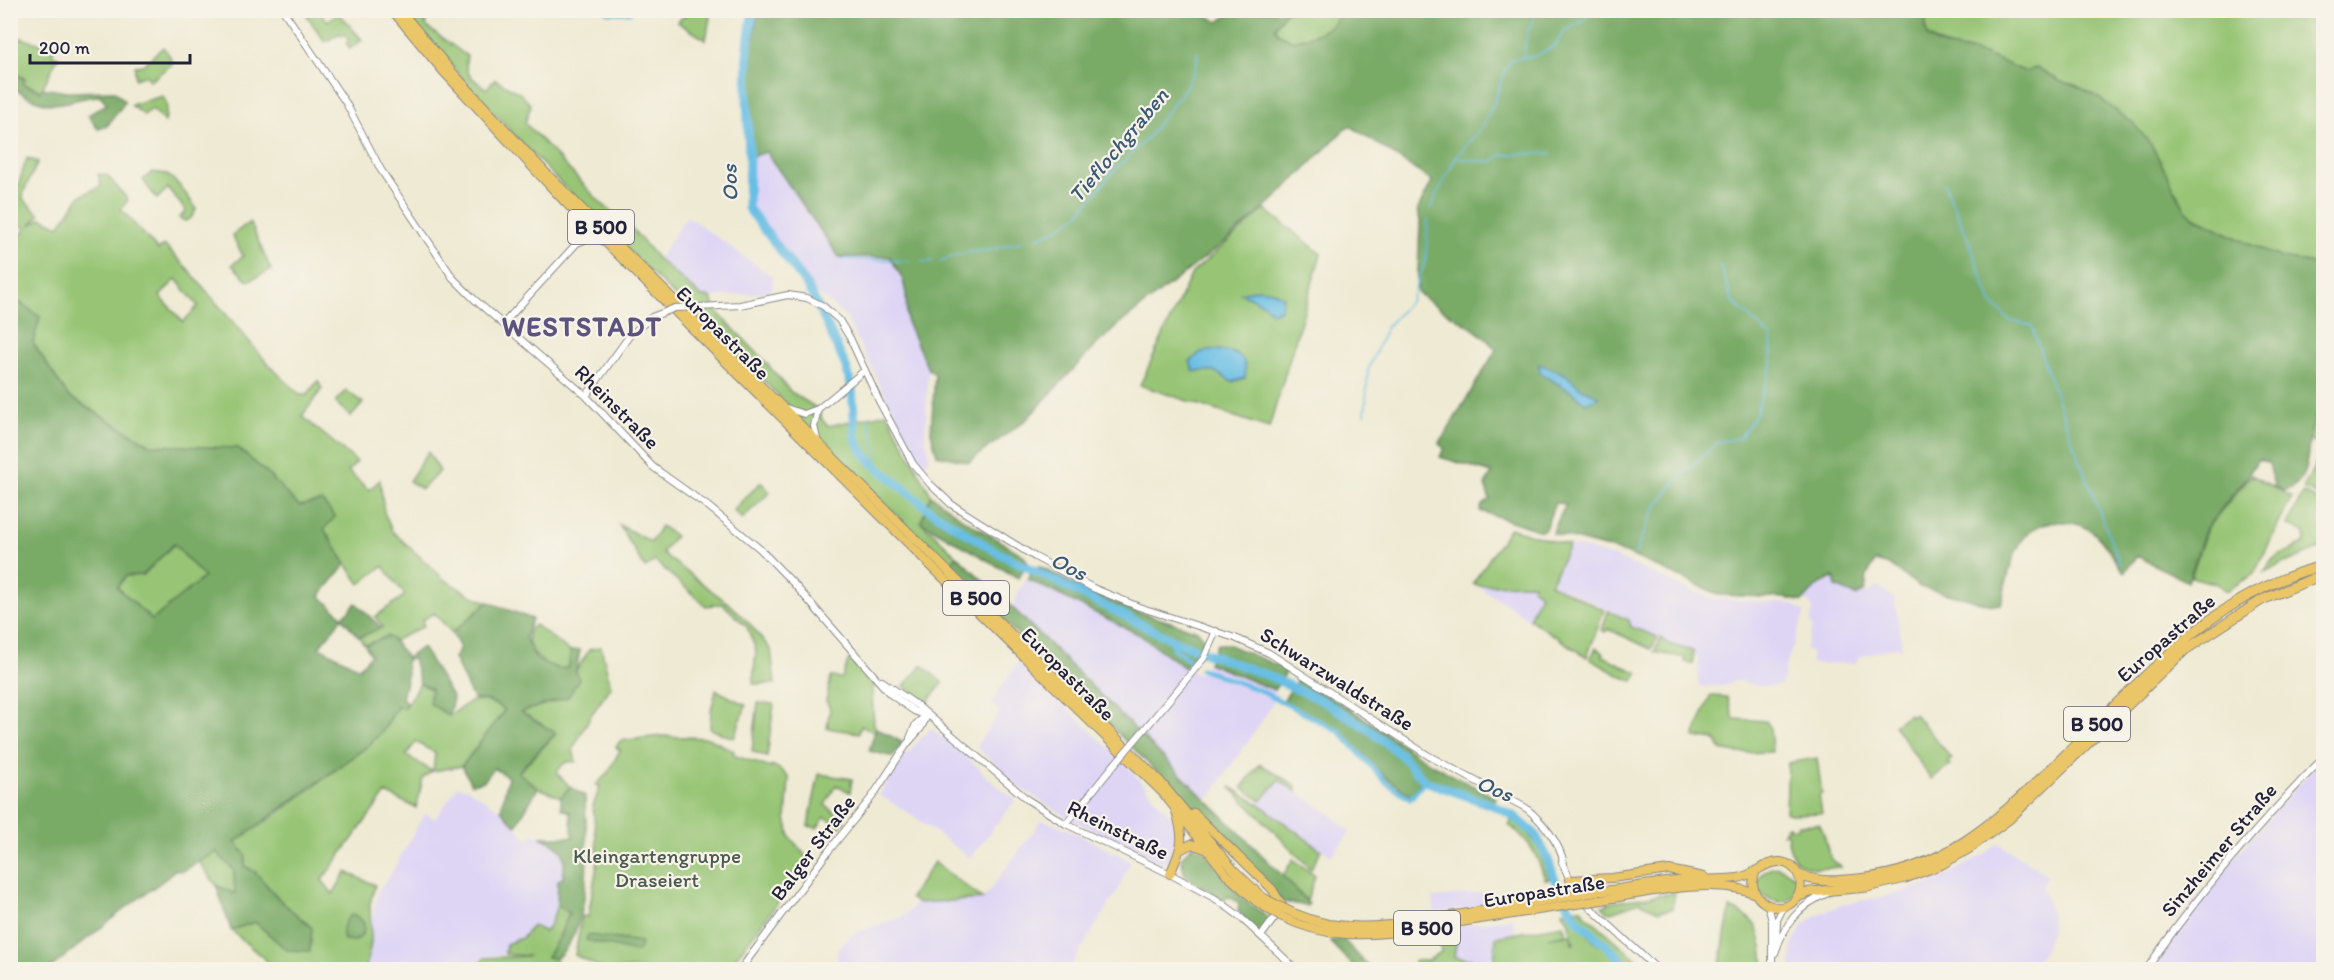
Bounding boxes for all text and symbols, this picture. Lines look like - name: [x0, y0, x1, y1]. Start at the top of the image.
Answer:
- scale bar: [30, 27, 190, 65]
- text: 200 m: [39, 37, 90, 59]
- water label: Tieflochgraben: [1063, 82, 1174, 208]
- water label: Oos: [715, 163, 744, 202]
- road number: B 500: [568, 210, 634, 244]
- street label: Europastraße: [671, 281, 775, 385]
- district label: WESTSTADT: [502, 310, 662, 343]
- street label: Rheinstraße: [570, 359, 665, 454]
- water label: Oos: [1046, 546, 1092, 587]
- road number: B 500: [943, 581, 1009, 615]
- street label: Europastraße: [2111, 588, 2220, 687]
- street label: Schwarzwaldstraße: [1256, 621, 1419, 736]
- street label: Europastraße: [1016, 622, 1120, 726]
- road number: B 500: [2064, 707, 2130, 741]
- water label: Oos: [1473, 769, 1518, 808]
- street label: Sinzheimer Straße: [2155, 778, 2282, 922]
- street label: Balger Straße: [765, 790, 860, 905]
- street label: Rheinstraße: [1063, 794, 1173, 865]
- park label: Kleingartengruppe Draseiert: [573, 843, 741, 892]
- street label: Europastraße: [1482, 869, 1606, 912]
- road number: B 500: [1394, 911, 1460, 945]

